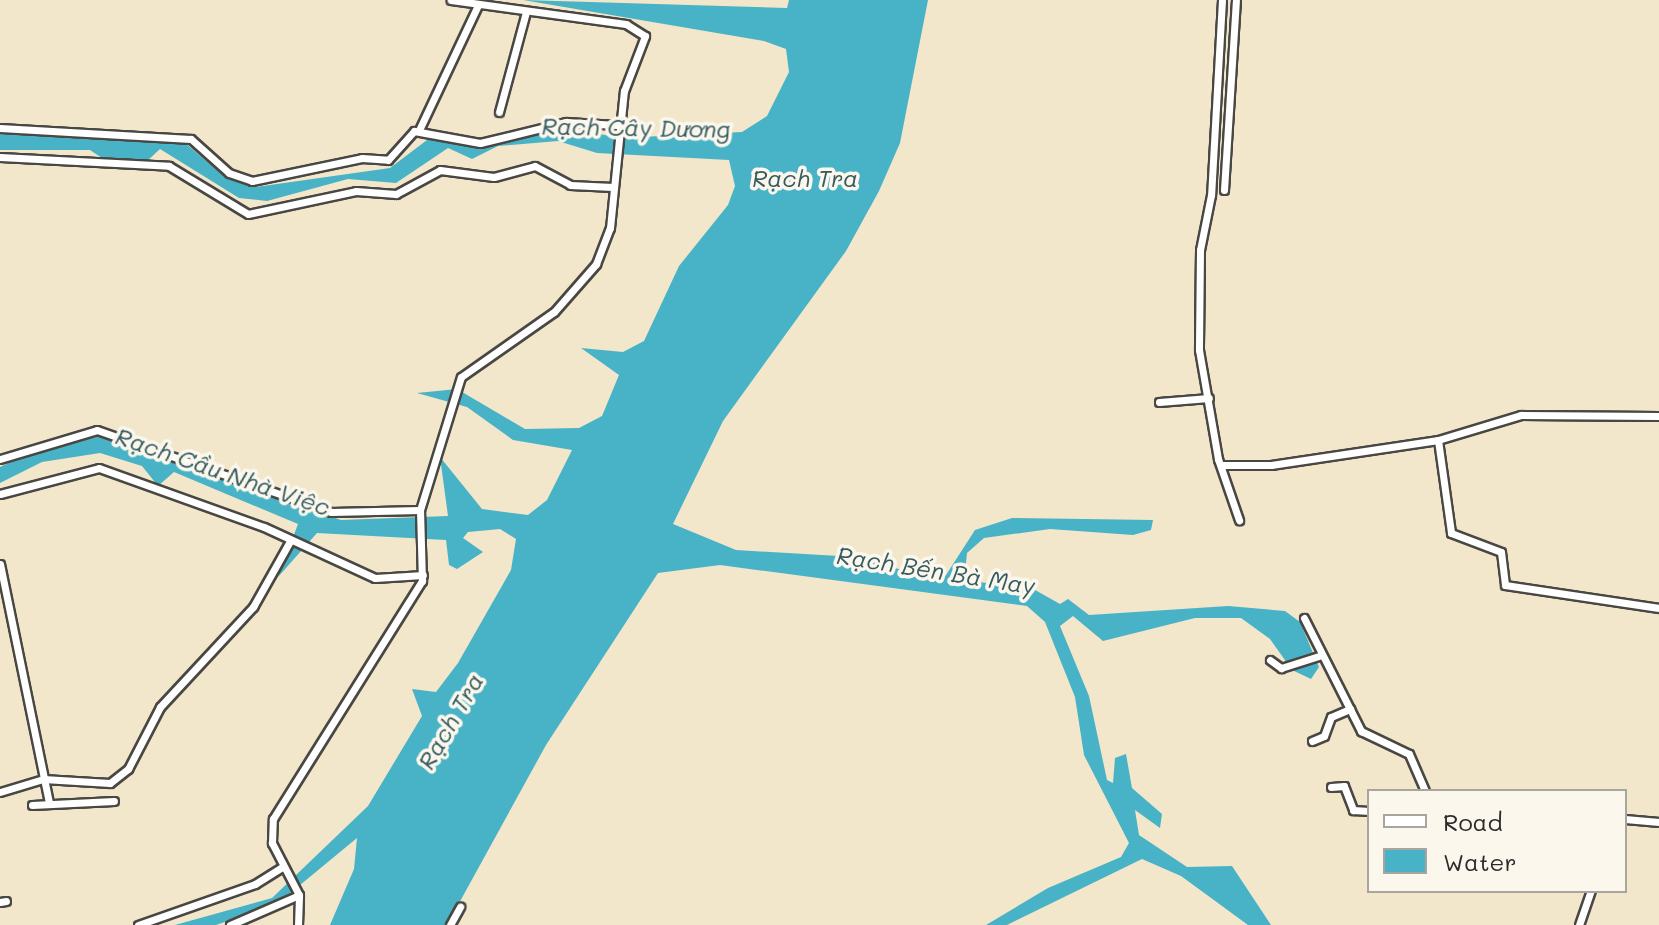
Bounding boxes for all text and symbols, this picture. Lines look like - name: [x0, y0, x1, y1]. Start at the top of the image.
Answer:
- water label: Rạch Cây Dương: [541, 111, 731, 143]
- water label: Rạch Tra: [752, 164, 858, 192]
- water label: Rạch Cầu Nhà Việc: [112, 421, 334, 521]
- water label: Rạch Bến Bà May: [835, 540, 1037, 600]
- water label: Rạch Tra: [411, 668, 489, 774]
- legend: [1367, 789, 1627, 893]
- text: Road: [1443, 806, 1503, 837]
- text: Water: [1443, 846, 1517, 877]

